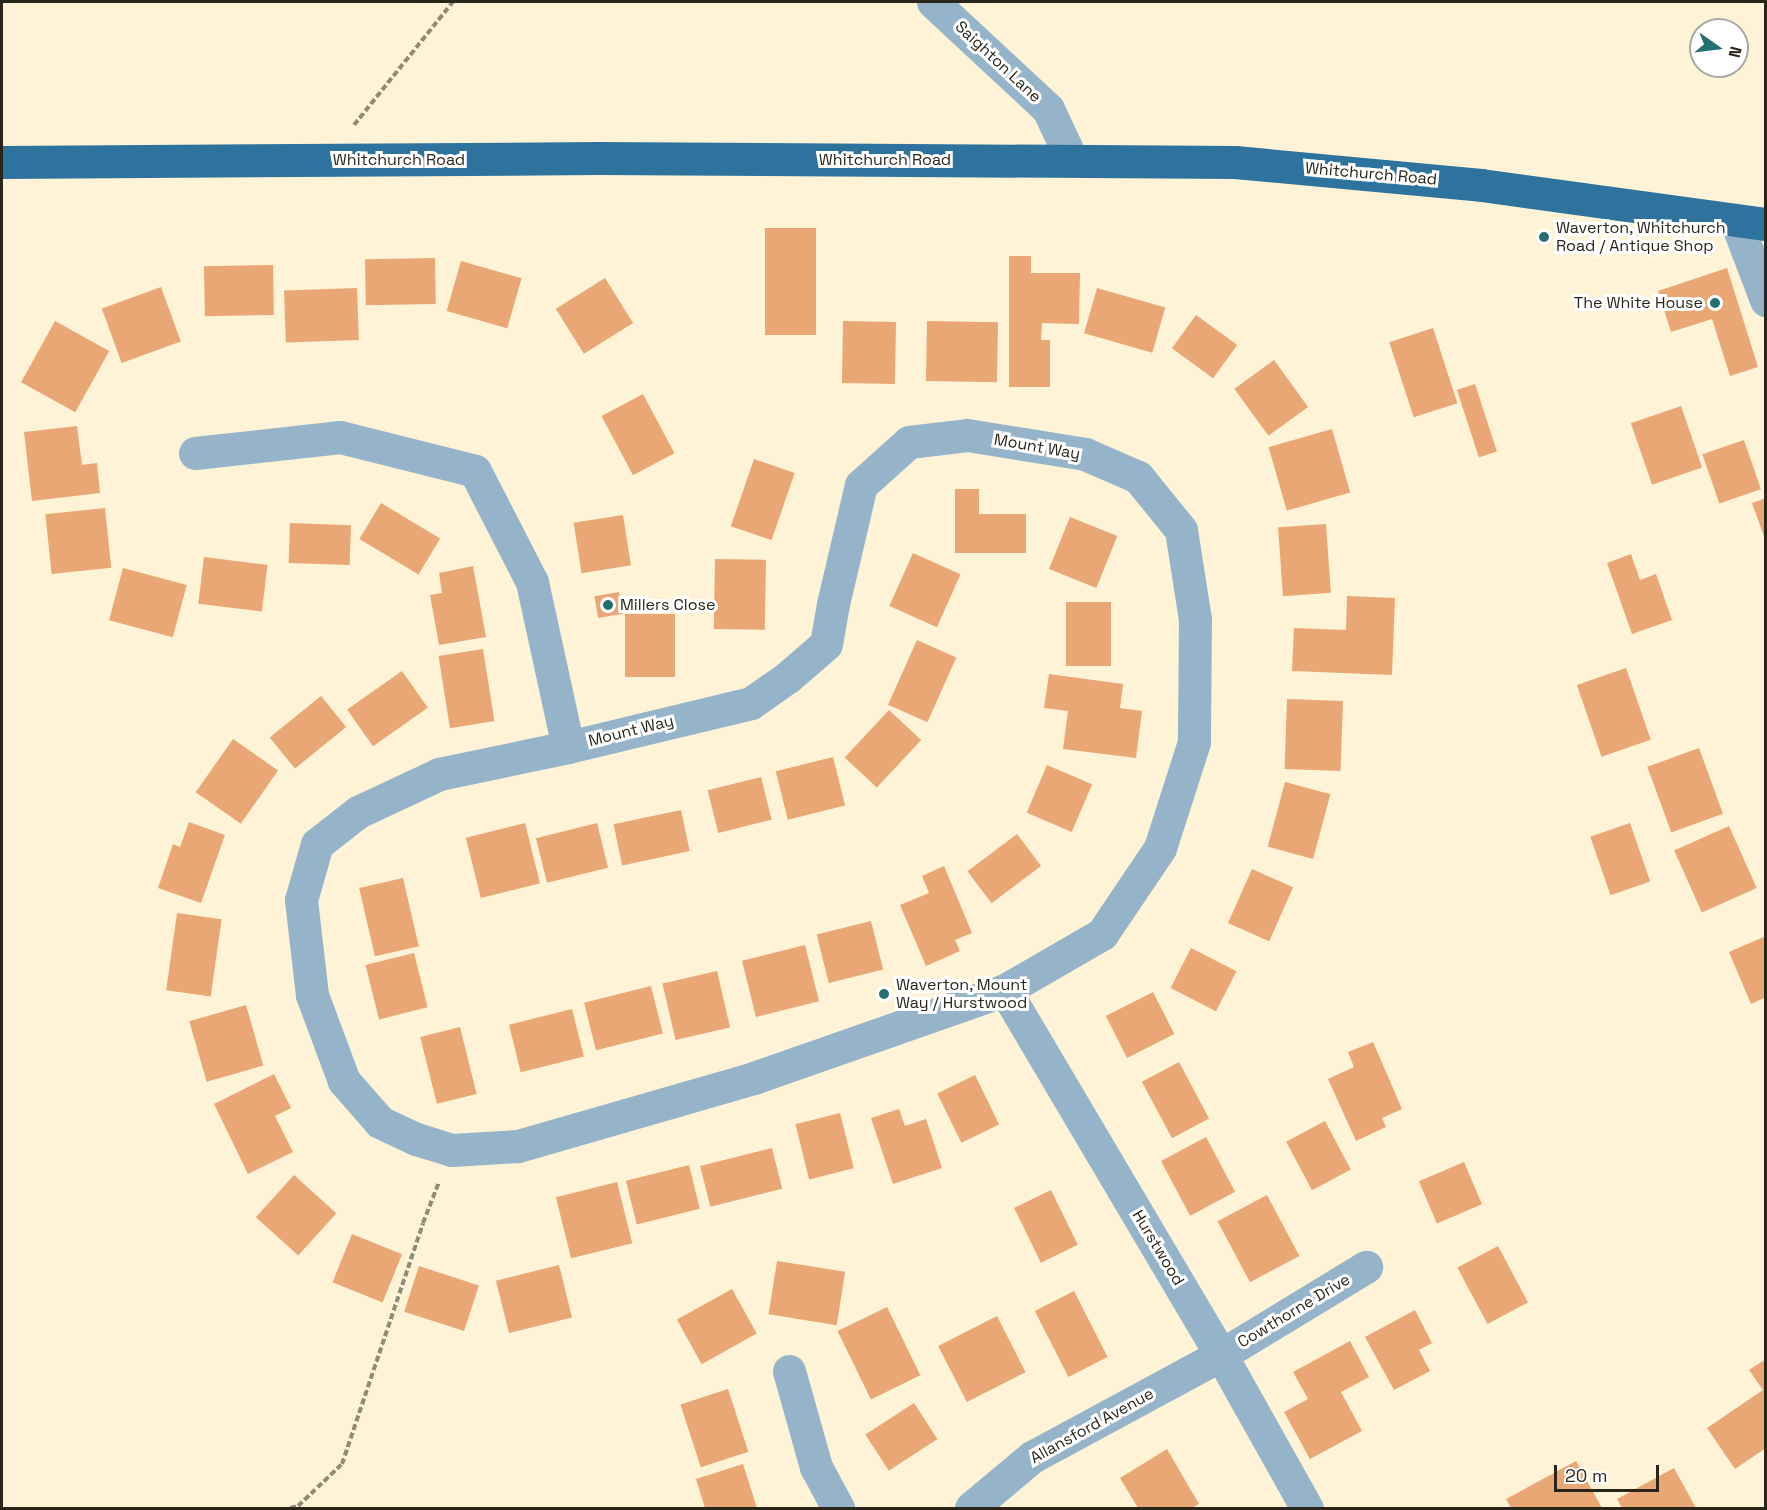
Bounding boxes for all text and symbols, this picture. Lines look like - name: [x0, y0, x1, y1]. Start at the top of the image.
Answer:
- street label: Saighton Lane: [951, 17, 1045, 107]
- north arrow: [1689, 18, 1749, 78]
- text: N: [1724, 44, 1746, 60]
- street label: Whitchurch Road: [333, 150, 465, 170]
- street label: Whitchurch Road: [819, 150, 951, 170]
- street label: Whitchurch Road: [1304, 159, 1438, 189]
- place label: Waverton, Whitchurch Road / Antique Shop: [1556, 218, 1726, 256]
- marker: Waverton, Whitchurch Road / Antique Shop: [1537, 230, 1551, 244]
- place label: The White House: [1574, 293, 1703, 313]
- marker: The White House: [1708, 296, 1722, 310]
- street label: Mount Way: [992, 430, 1082, 464]
- place label: Millers Close: [620, 595, 715, 615]
- marker: Millers Close: [601, 598, 615, 612]
- street label: Mount Way: [586, 711, 676, 751]
- place label: Waverton, Mount Way / Hurstwood: [896, 975, 1028, 1013]
- marker: Waverton, Mount Way / Hurstwood: [877, 987, 891, 1001]
- street label: Hurstwood: [1128, 1207, 1188, 1289]
- street label: Cowthorne Drive: [1234, 1270, 1354, 1352]
- street label: Allansford Avenue: [1027, 1384, 1157, 1468]
- scale bar: [1557, 1453, 1662, 1491]
- text: 20 m: [1565, 1464, 1608, 1487]

